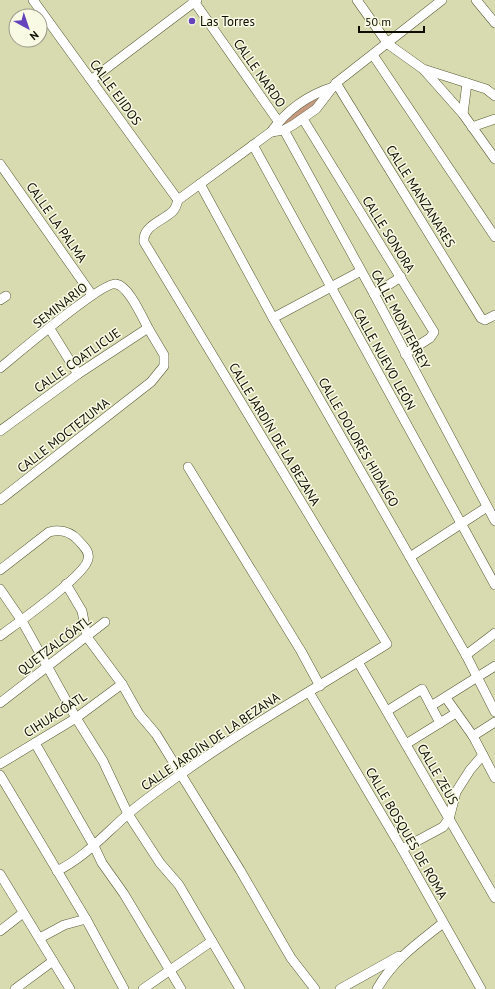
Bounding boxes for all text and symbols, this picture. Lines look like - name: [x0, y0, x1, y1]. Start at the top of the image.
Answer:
- north arrow: [8, 8, 48, 48]
- scale bar: [359, 8, 424, 34]
- place label: Las Torres: [200, 13, 255, 30]
- text: 50 m: [365, 14, 391, 29]
- marker: Las Torres: [187, 16, 197, 26]
- text: N: [27, 28, 42, 43]
- street label: CALLE NARDO: [230, 36, 290, 111]
- street label: CALLE EJIDOS: [86, 56, 145, 129]
- street label: CALLE MANZANARES: [382, 142, 459, 251]
- street label: CALLE LA PALMA: [23, 179, 91, 266]
- street label: CALLE SONORA: [358, 193, 419, 276]
- street label: CALLE MONTERREY: [367, 267, 434, 373]
- street label: SEMINARIO: [30, 279, 91, 332]
- street label: CALLE NUEVO LEÓN: [350, 305, 420, 413]
- street label: CALLE COATLICUE: [31, 324, 124, 396]
- street label: CALLE JARDÍN DE LA BEZANA: [225, 360, 324, 509]
- street label: CALLE DOLORES HIDALGO: [315, 374, 403, 510]
- street label: CALLE MOCTEZUMA: [14, 394, 113, 477]
- street label: QUETZALCÓATL: [14, 612, 95, 679]
- street label: CIHUACÓATL: [20, 688, 90, 741]
- street label: CALLE JARDÍN DE LA BEZANA: [138, 688, 283, 794]
- street label: CALLE ZEUS: [413, 741, 462, 808]
- street label: CALLE BOSQUES DE ROMA: [362, 764, 452, 903]

